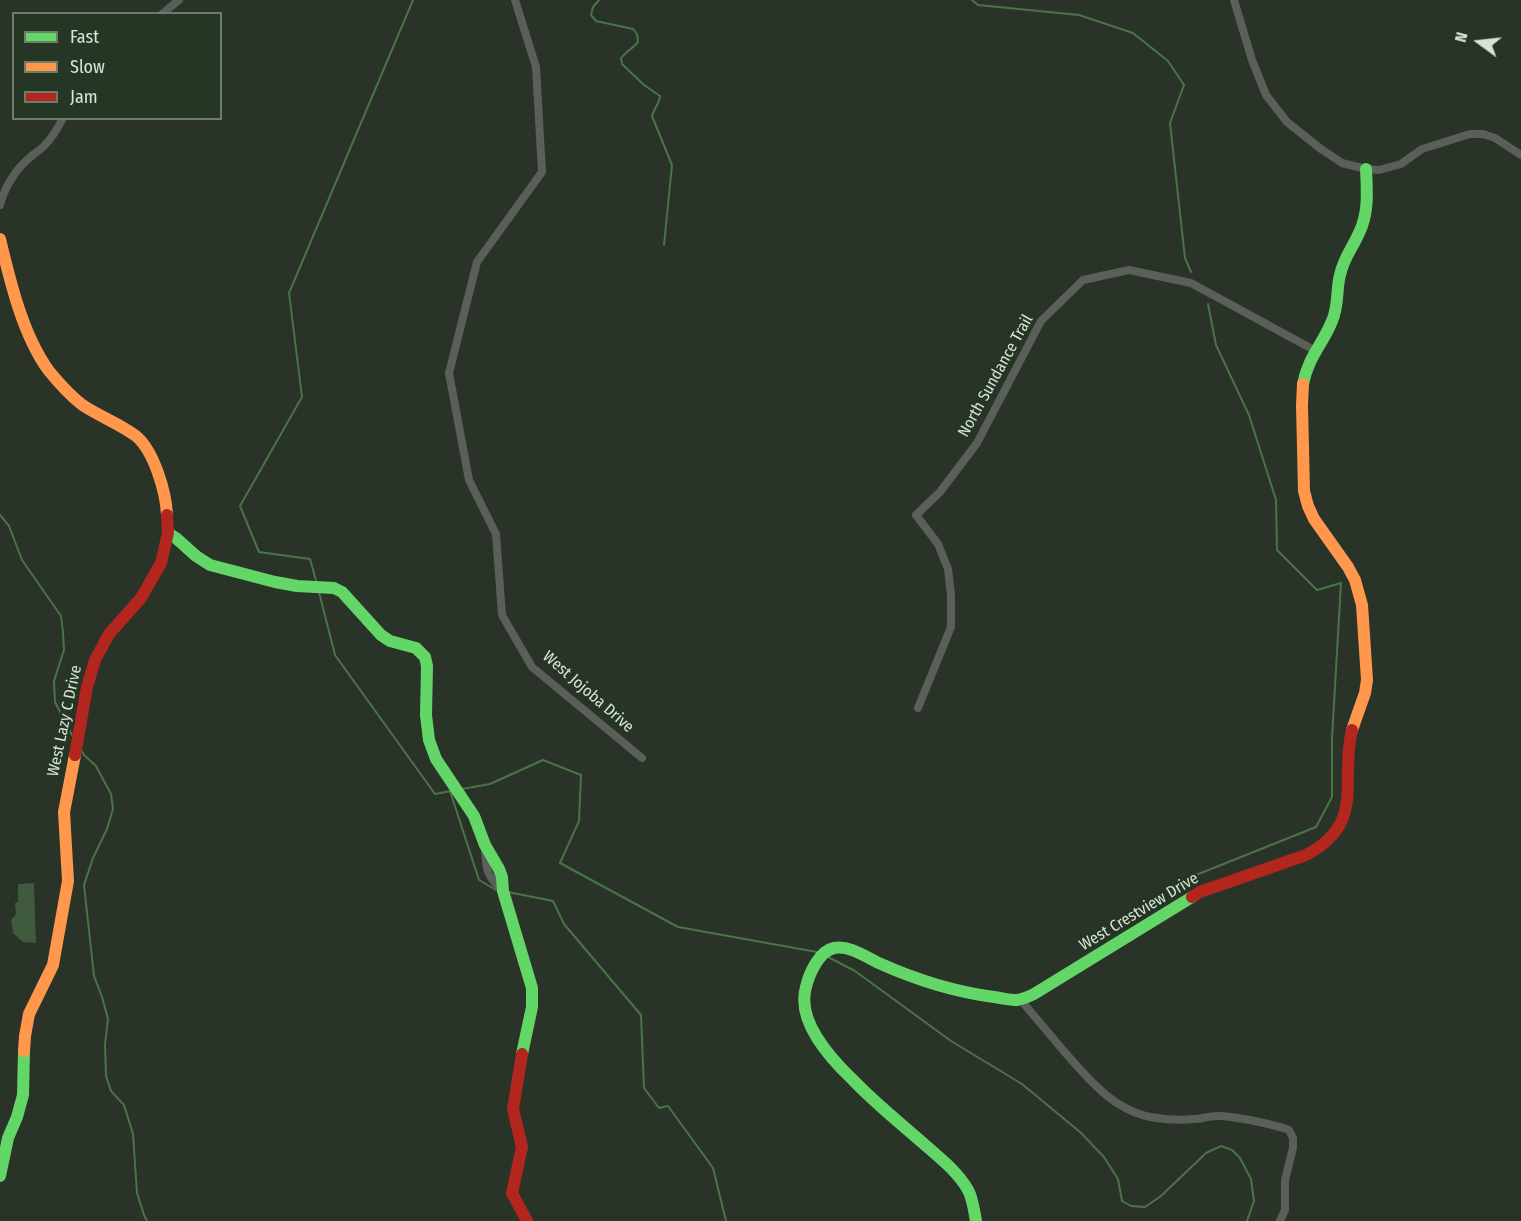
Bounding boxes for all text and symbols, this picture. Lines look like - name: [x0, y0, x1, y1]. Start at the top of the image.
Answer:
- legend: [12, 12, 222, 120]
- north arrow: [1449, 12, 1509, 72]
- text: Fast: [70, 26, 99, 48]
- text: N: [1451, 30, 1472, 44]
- text: Slow: [70, 56, 105, 78]
- text: Jam: [70, 86, 98, 108]
- street label: North Sundance Trail: [954, 311, 1038, 441]
- street label: West Jojoba Drive: [538, 647, 638, 737]
- street label: West Lazy C Drive: [44, 664, 86, 778]
- street label: West Crestview Drive: [1076, 869, 1202, 955]

